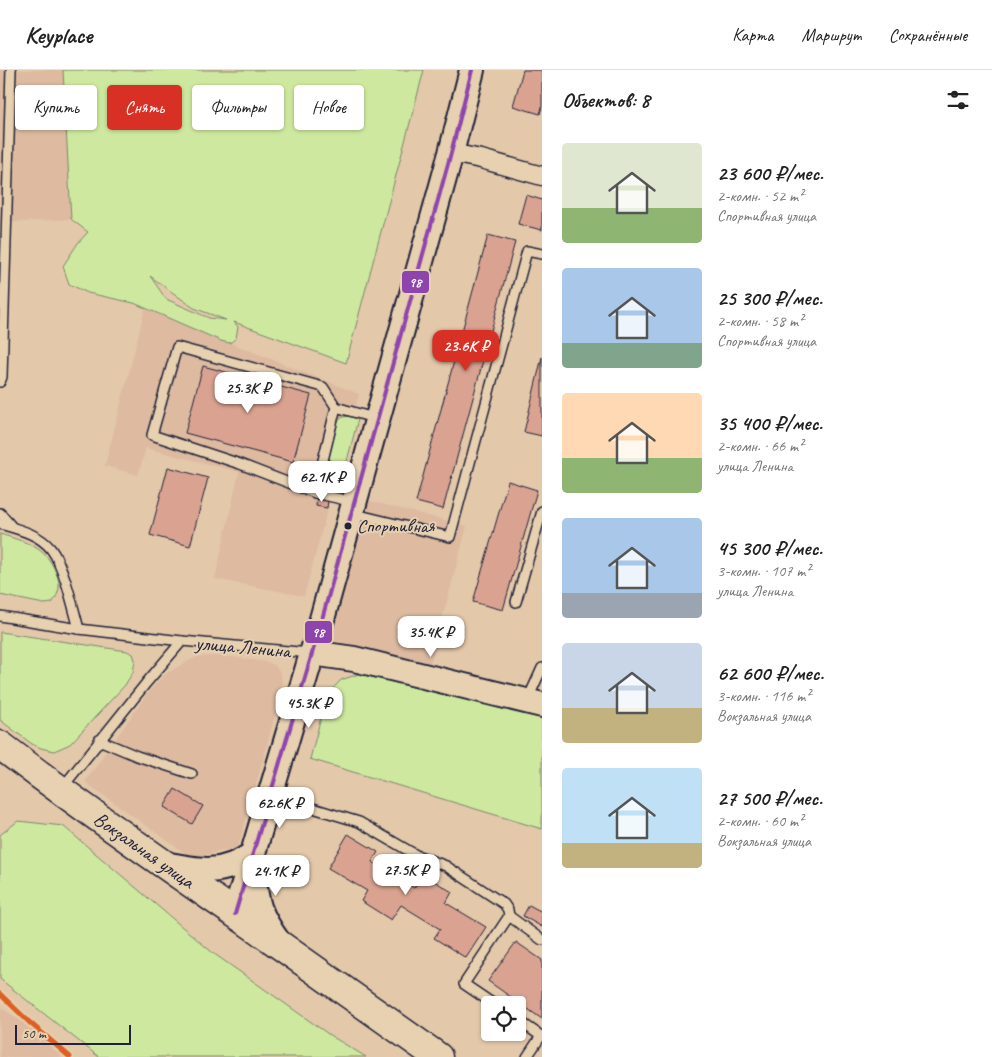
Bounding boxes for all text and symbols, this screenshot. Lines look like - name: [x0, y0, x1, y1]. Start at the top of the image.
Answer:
- text: Keyplace: [25, 20, 92, 50]
- text: Карта: [732, 24, 773, 46]
- text: Маршрут: [801, 24, 861, 46]
- text: Сохранённые: [889, 24, 967, 46]
- chip: Купить: [15, 85, 97, 130]
- chip: Снять: [107, 85, 182, 130]
- chip: Фильтры: [192, 85, 284, 130]
- chip: Новое: [294, 85, 364, 130]
- icon: filters: [944, 86, 972, 114]
- text: Объектов: 8: [562, 87, 650, 113]
- text: 23 600 ₽/мес.: [717, 160, 823, 186]
- icon: home: [602, 163, 662, 223]
- text: 2-комн. · 52 m²: [717, 186, 803, 206]
- text: Спортивная улица: [717, 206, 816, 226]
- line badge: 98: [401, 270, 430, 294]
- text: 98: [409, 274, 423, 291]
- text: 25 300 ₽/мес.: [717, 285, 822, 311]
- icon: home: [602, 288, 662, 348]
- text: 2-комн. · 58 m²: [717, 311, 803, 331]
- pin: 23.6K ₽: [420, 330, 512, 372]
- text: Спортивная улица: [717, 331, 816, 351]
- text: 23.6K ₽: [443, 336, 489, 356]
- pin: 25.3K ₽: [202, 372, 294, 414]
- text: 25.3K ₽: [226, 378, 270, 398]
- text: 35 400 ₽/мес.: [717, 410, 822, 436]
- icon: home: [602, 413, 662, 473]
- text: 2-комн. · 66 m²: [717, 436, 803, 456]
- text: улица Ленина: [717, 456, 793, 476]
- pin: 62.1K ₽: [276, 460, 368, 503]
- text: 62.1K ₽: [299, 467, 345, 487]
- place label: Спортивная: [357, 514, 436, 538]
- marker: Спортивная: [343, 521, 353, 531]
- text: 45 300 ₽/мес.: [717, 535, 822, 561]
- icon: home: [602, 538, 662, 598]
- text: 3-комн. · 107 m²: [717, 561, 810, 581]
- text: улица Ленина: [717, 581, 793, 601]
- pin: 35.4K ₽: [385, 616, 477, 658]
- line badge: 98: [304, 620, 333, 644]
- text: 35.4K ₽: [409, 622, 453, 642]
- text: 98: [312, 624, 326, 641]
- street label: улица Ленина: [194, 630, 293, 664]
- text: 62 600 ₽/мес.: [717, 660, 824, 686]
- icon: home: [602, 663, 662, 723]
- pin: 45.3K ₽: [263, 686, 355, 729]
- text: 3-комн. · 116 m²: [717, 686, 810, 706]
- text: 45.3K ₽: [287, 693, 331, 713]
- text: Вокзальная улица: [717, 706, 811, 726]
- text: 27 500 ₽/мес.: [717, 785, 822, 811]
- pin: 62.6K ₽: [234, 786, 326, 829]
- icon: home: [602, 788, 662, 848]
- text: 62.6K ₽: [257, 793, 303, 813]
- street label: Вокзальная улица: [89, 806, 200, 895]
- text: 2-комн. · 60 m²: [717, 811, 803, 831]
- text: Вокзальная улица: [717, 831, 811, 851]
- pin: 24.1K ₽: [230, 854, 322, 897]
- pin: 27.5K ₽: [360, 854, 452, 896]
- text: 27.5K ₽: [384, 860, 428, 880]
- text: 24.1K ₽: [253, 861, 299, 881]
- map controls: [481, 996, 526, 1041]
- button: locate: [481, 996, 526, 1041]
- scale bar: [15, 1022, 131, 1045]
- text: 50 m: [22, 1025, 46, 1042]

